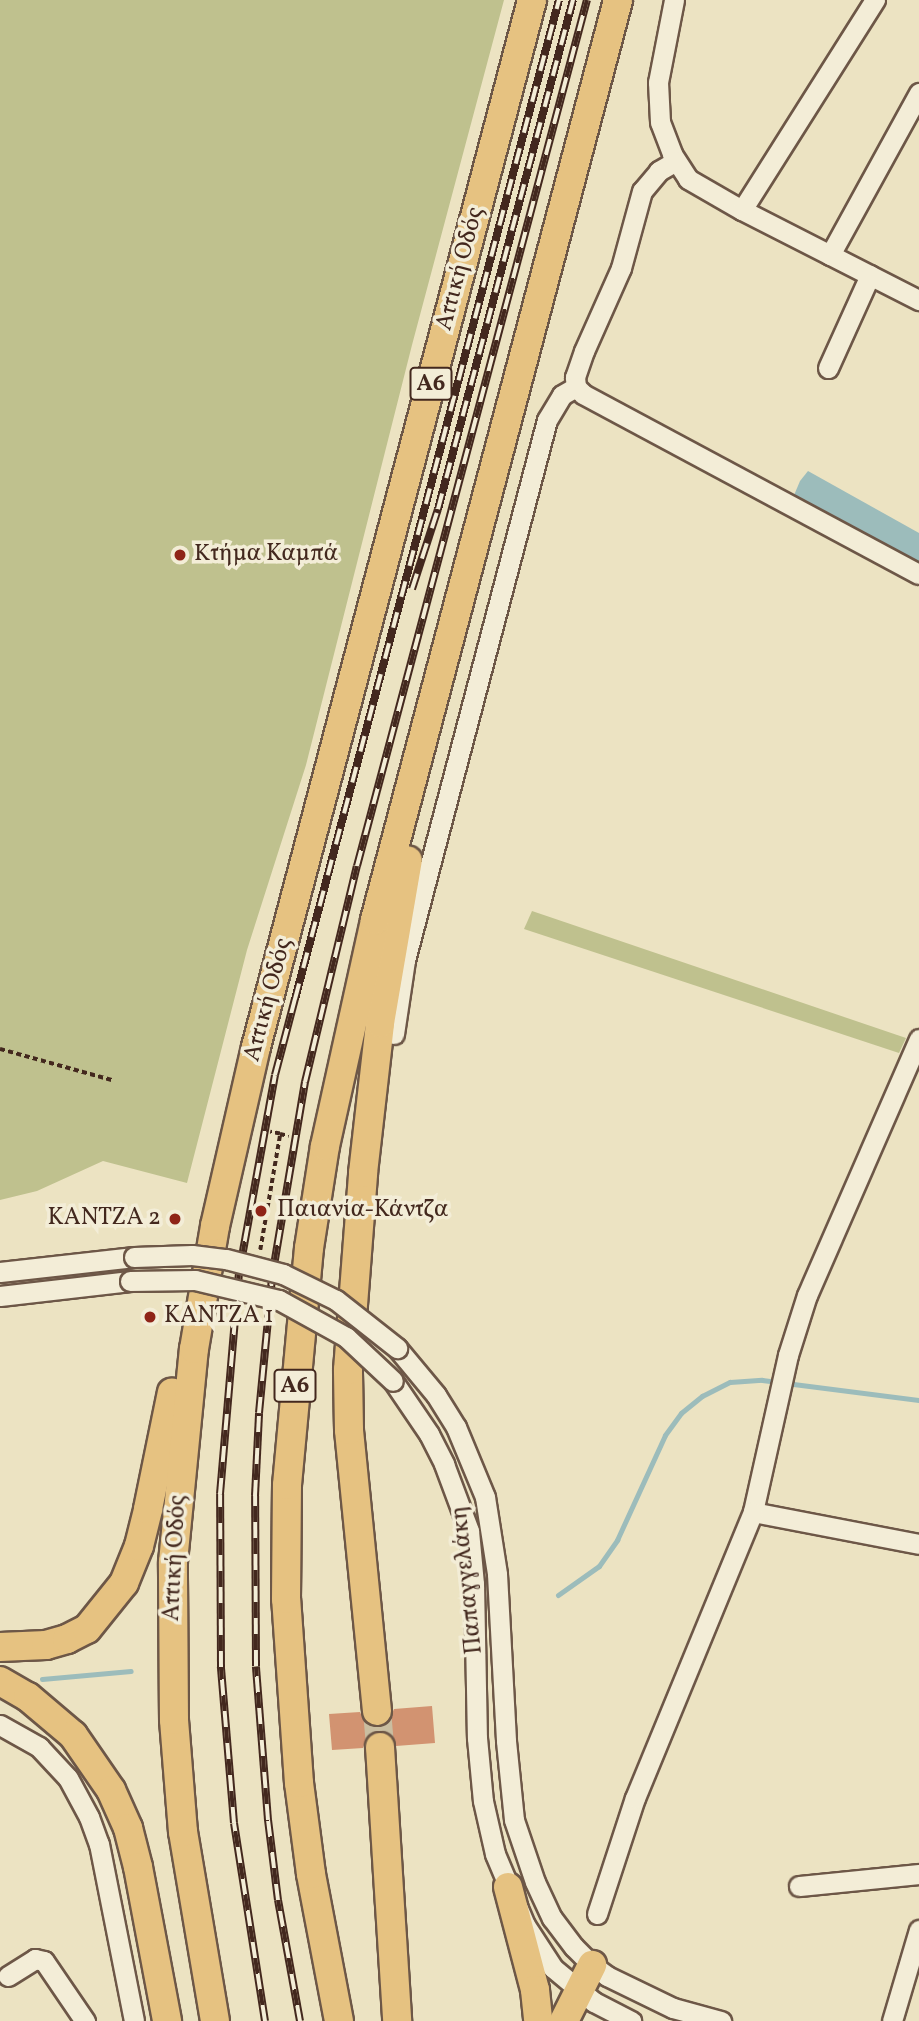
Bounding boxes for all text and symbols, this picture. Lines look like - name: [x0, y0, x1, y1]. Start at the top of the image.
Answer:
- street label: Αττική Οδός: [431, 204, 491, 334]
- road number: Α6: [408, 364, 454, 404]
- place label: Kτήμα Καμπά: [194, 541, 338, 569]
- marker: Kτήμα Καμπά: [172, 547, 188, 563]
- street label: Αττική Οδός: [239, 935, 299, 1065]
- place label: Παιανία-Κάντζα: [277, 1197, 448, 1225]
- marker: Παιανία-Κάντζα: [251, 1201, 271, 1221]
- place label: ΚΑΝΤΖΑ 2: [48, 1205, 161, 1233]
- marker: ΚΑΝΤΖΑ 2: [167, 1211, 183, 1227]
- place label: ΚΑΝΤΖΑ 1: [164, 1303, 274, 1331]
- marker: ΚΑΝΤΖΑ 1: [142, 1309, 158, 1325]
- road number: Α6: [272, 1366, 318, 1406]
- street label: Αττική Οδός: [158, 1494, 194, 1622]
- street label: Παπαγγελάκη: [446, 1504, 490, 1656]

